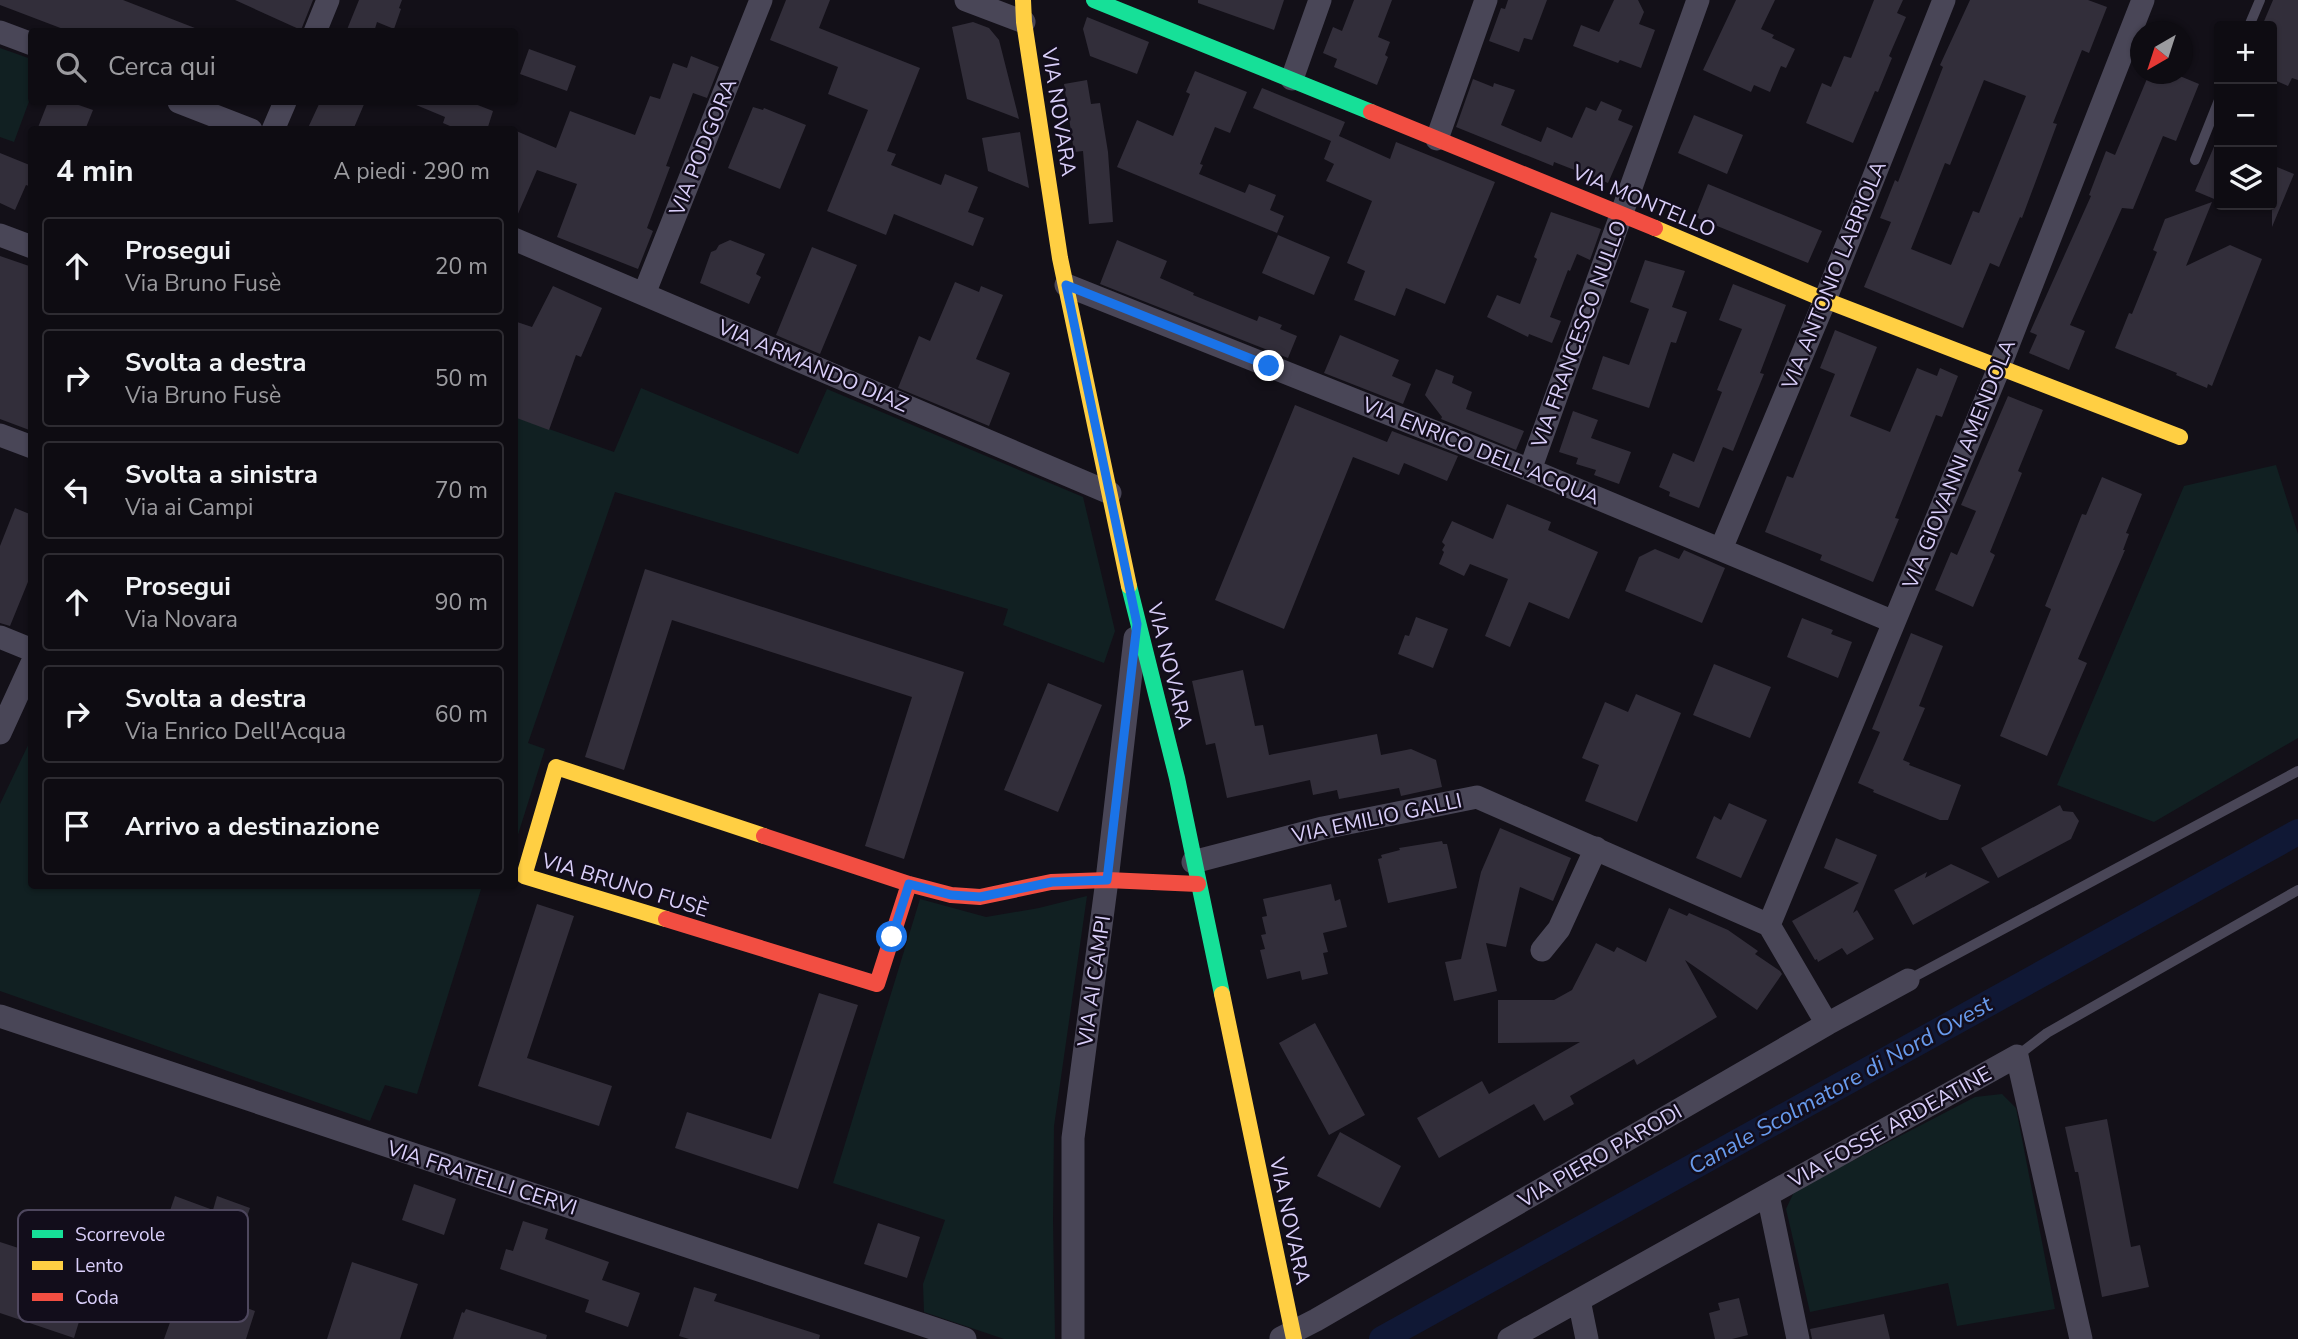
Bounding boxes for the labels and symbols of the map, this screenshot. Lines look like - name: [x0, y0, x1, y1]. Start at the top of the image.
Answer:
- north arrow: [2130, 21, 2193, 84]
- street label: VIA NOVARA: [1035, 45, 1083, 178]
- street label: VIA PODGORA: [662, 74, 743, 221]
- street label: VIA ANTONIO LABRIOLA: [1775, 157, 1893, 394]
- street label: VIA MONTELLO: [1567, 158, 1720, 244]
- street label: VIA FRANCESCO NULLO: [1524, 216, 1633, 452]
- street label: VIA ARMANDO DIAZ: [713, 313, 912, 419]
- street label: VIA GIOVANNI AMENDOLA: [1896, 335, 2022, 594]
- route end: [1253, 350, 1284, 381]
- street label: VIA ENRICO DELL'ACQUA: [1357, 390, 1604, 511]
- street label: VIA NOVARA: [1140, 599, 1199, 732]
- street label: VIA EMILIO GALLI: [1288, 786, 1465, 850]
- street label: VIA BRUNO FUSÈ: [537, 846, 712, 924]
- street label: VIA AI CAMPI: [1071, 914, 1117, 1049]
- route start: [876, 921, 907, 952]
- water label: Canale Scolmatore di Nord Ovest: [1683, 988, 1998, 1182]
- street label: VIA FOSSE ARDEATINE: [1783, 1060, 1996, 1195]
- street label: VIA PIERO PARODI: [1512, 1098, 1687, 1215]
- street label: VIA FRATELLI CERVI: [383, 1134, 581, 1222]
- street label: VIA NOVARA: [1263, 1154, 1317, 1287]
- legend: [18, 1210, 248, 1322]
- text: Scorrevole: [75, 1222, 165, 1248]
- text: Lento: [75, 1253, 123, 1279]
- text: Coda: [75, 1285, 119, 1311]

